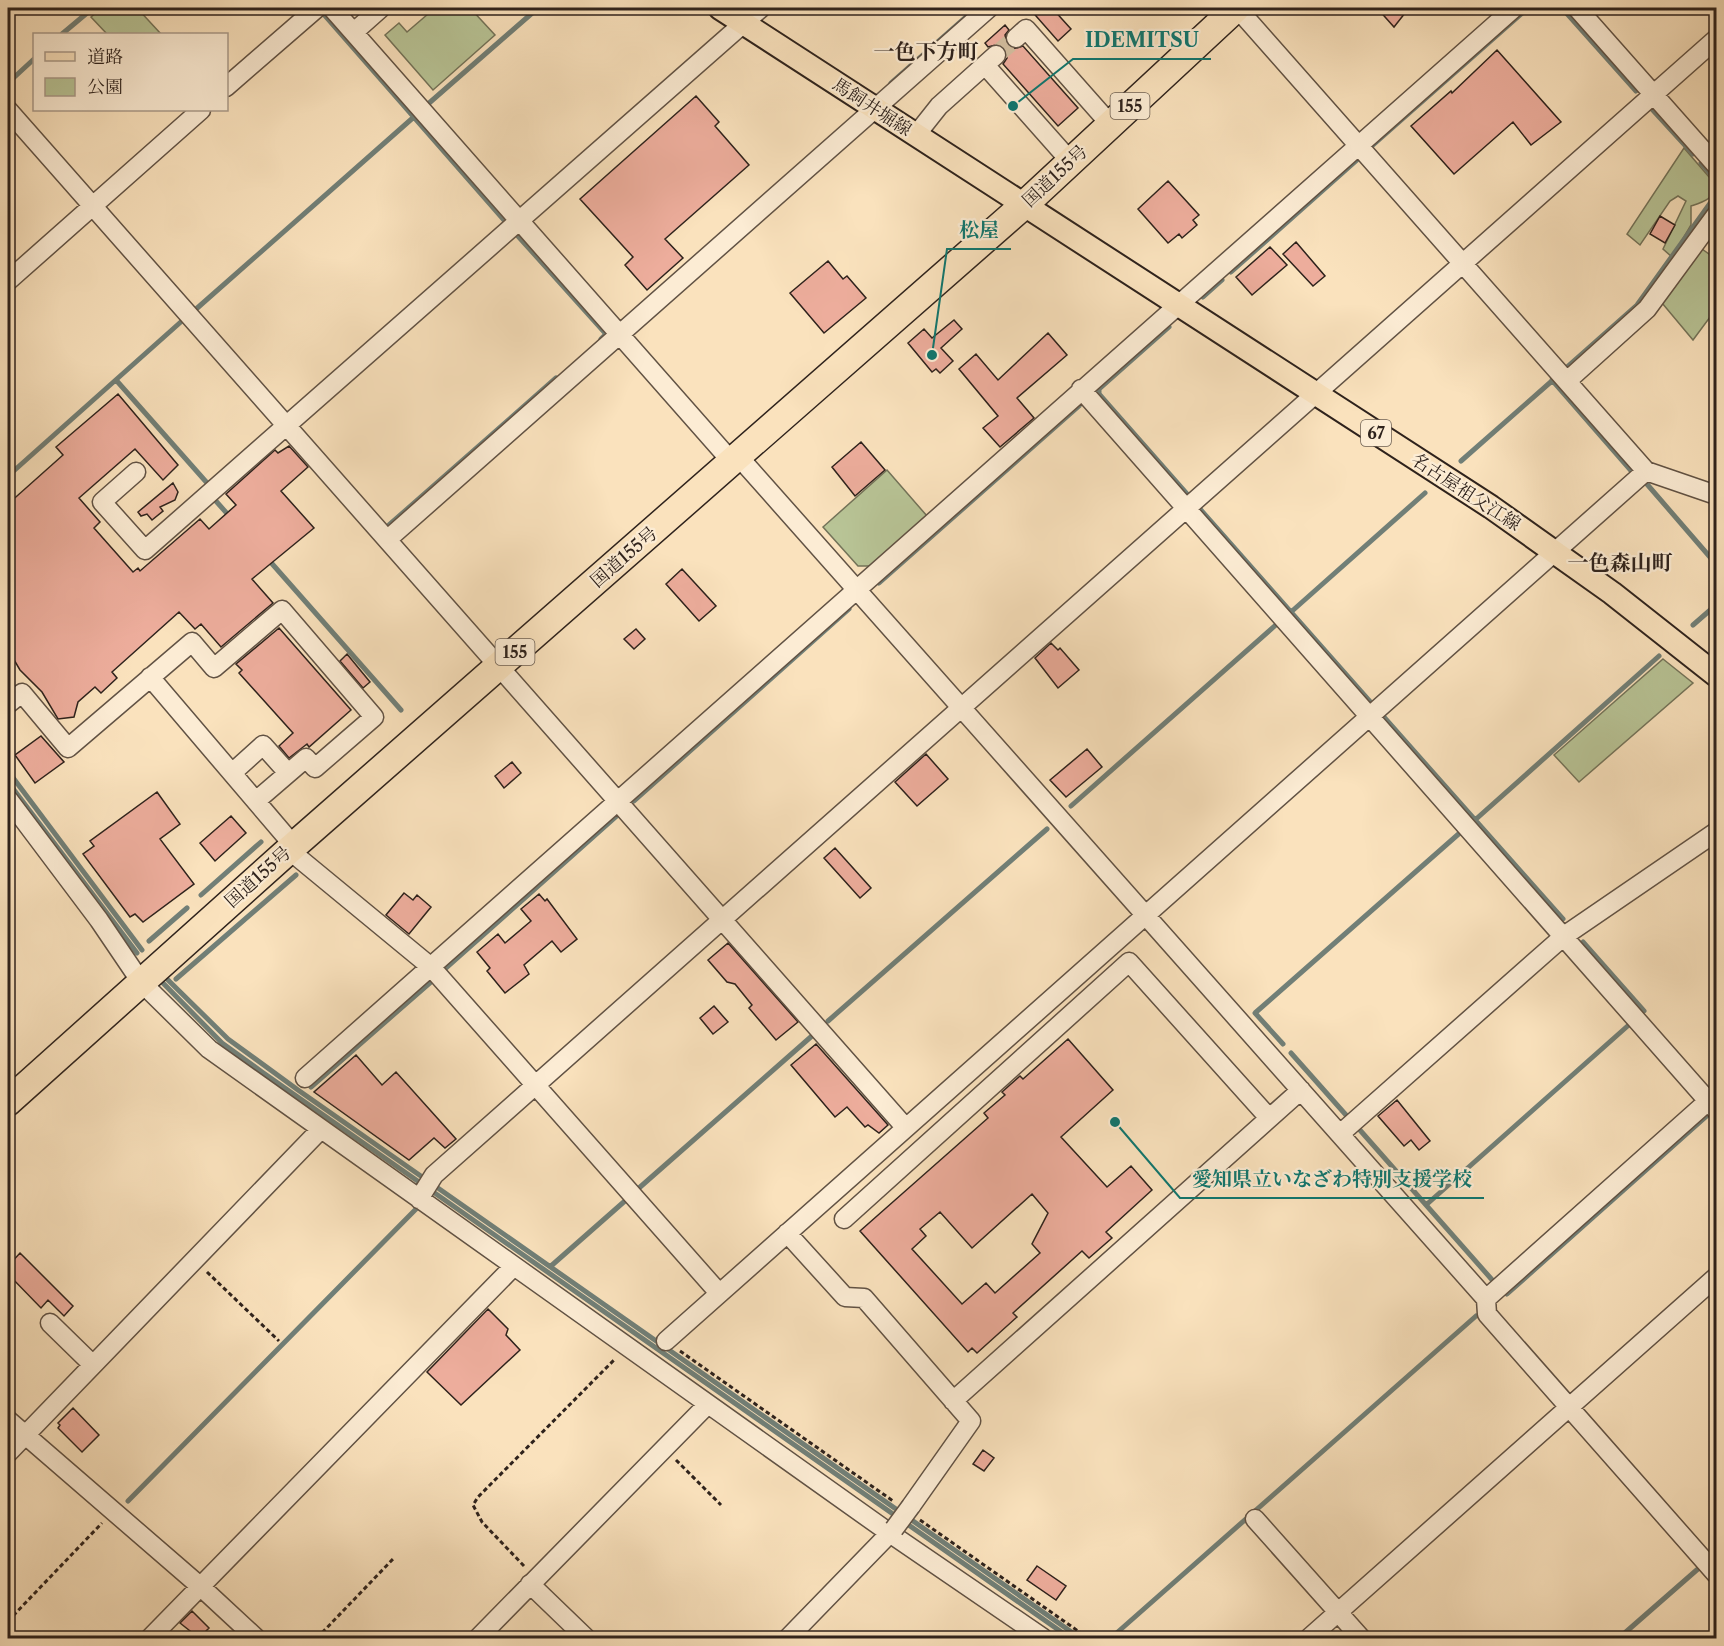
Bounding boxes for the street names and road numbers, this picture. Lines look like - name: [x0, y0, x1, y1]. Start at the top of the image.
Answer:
- street label: 馬飼井堀線: [828, 73, 916, 141]
- road number: 155: [1110, 93, 1150, 119]
- street label: 国道155号: [1018, 140, 1092, 212]
- road number: 67: [1361, 420, 1391, 446]
- street label: 名古屋祖父江線: [1407, 448, 1525, 536]
- street label: 国道155号: [586, 522, 662, 592]
- road number: 155: [496, 639, 534, 665]
- street label: 国道155号: [220, 842, 296, 912]

